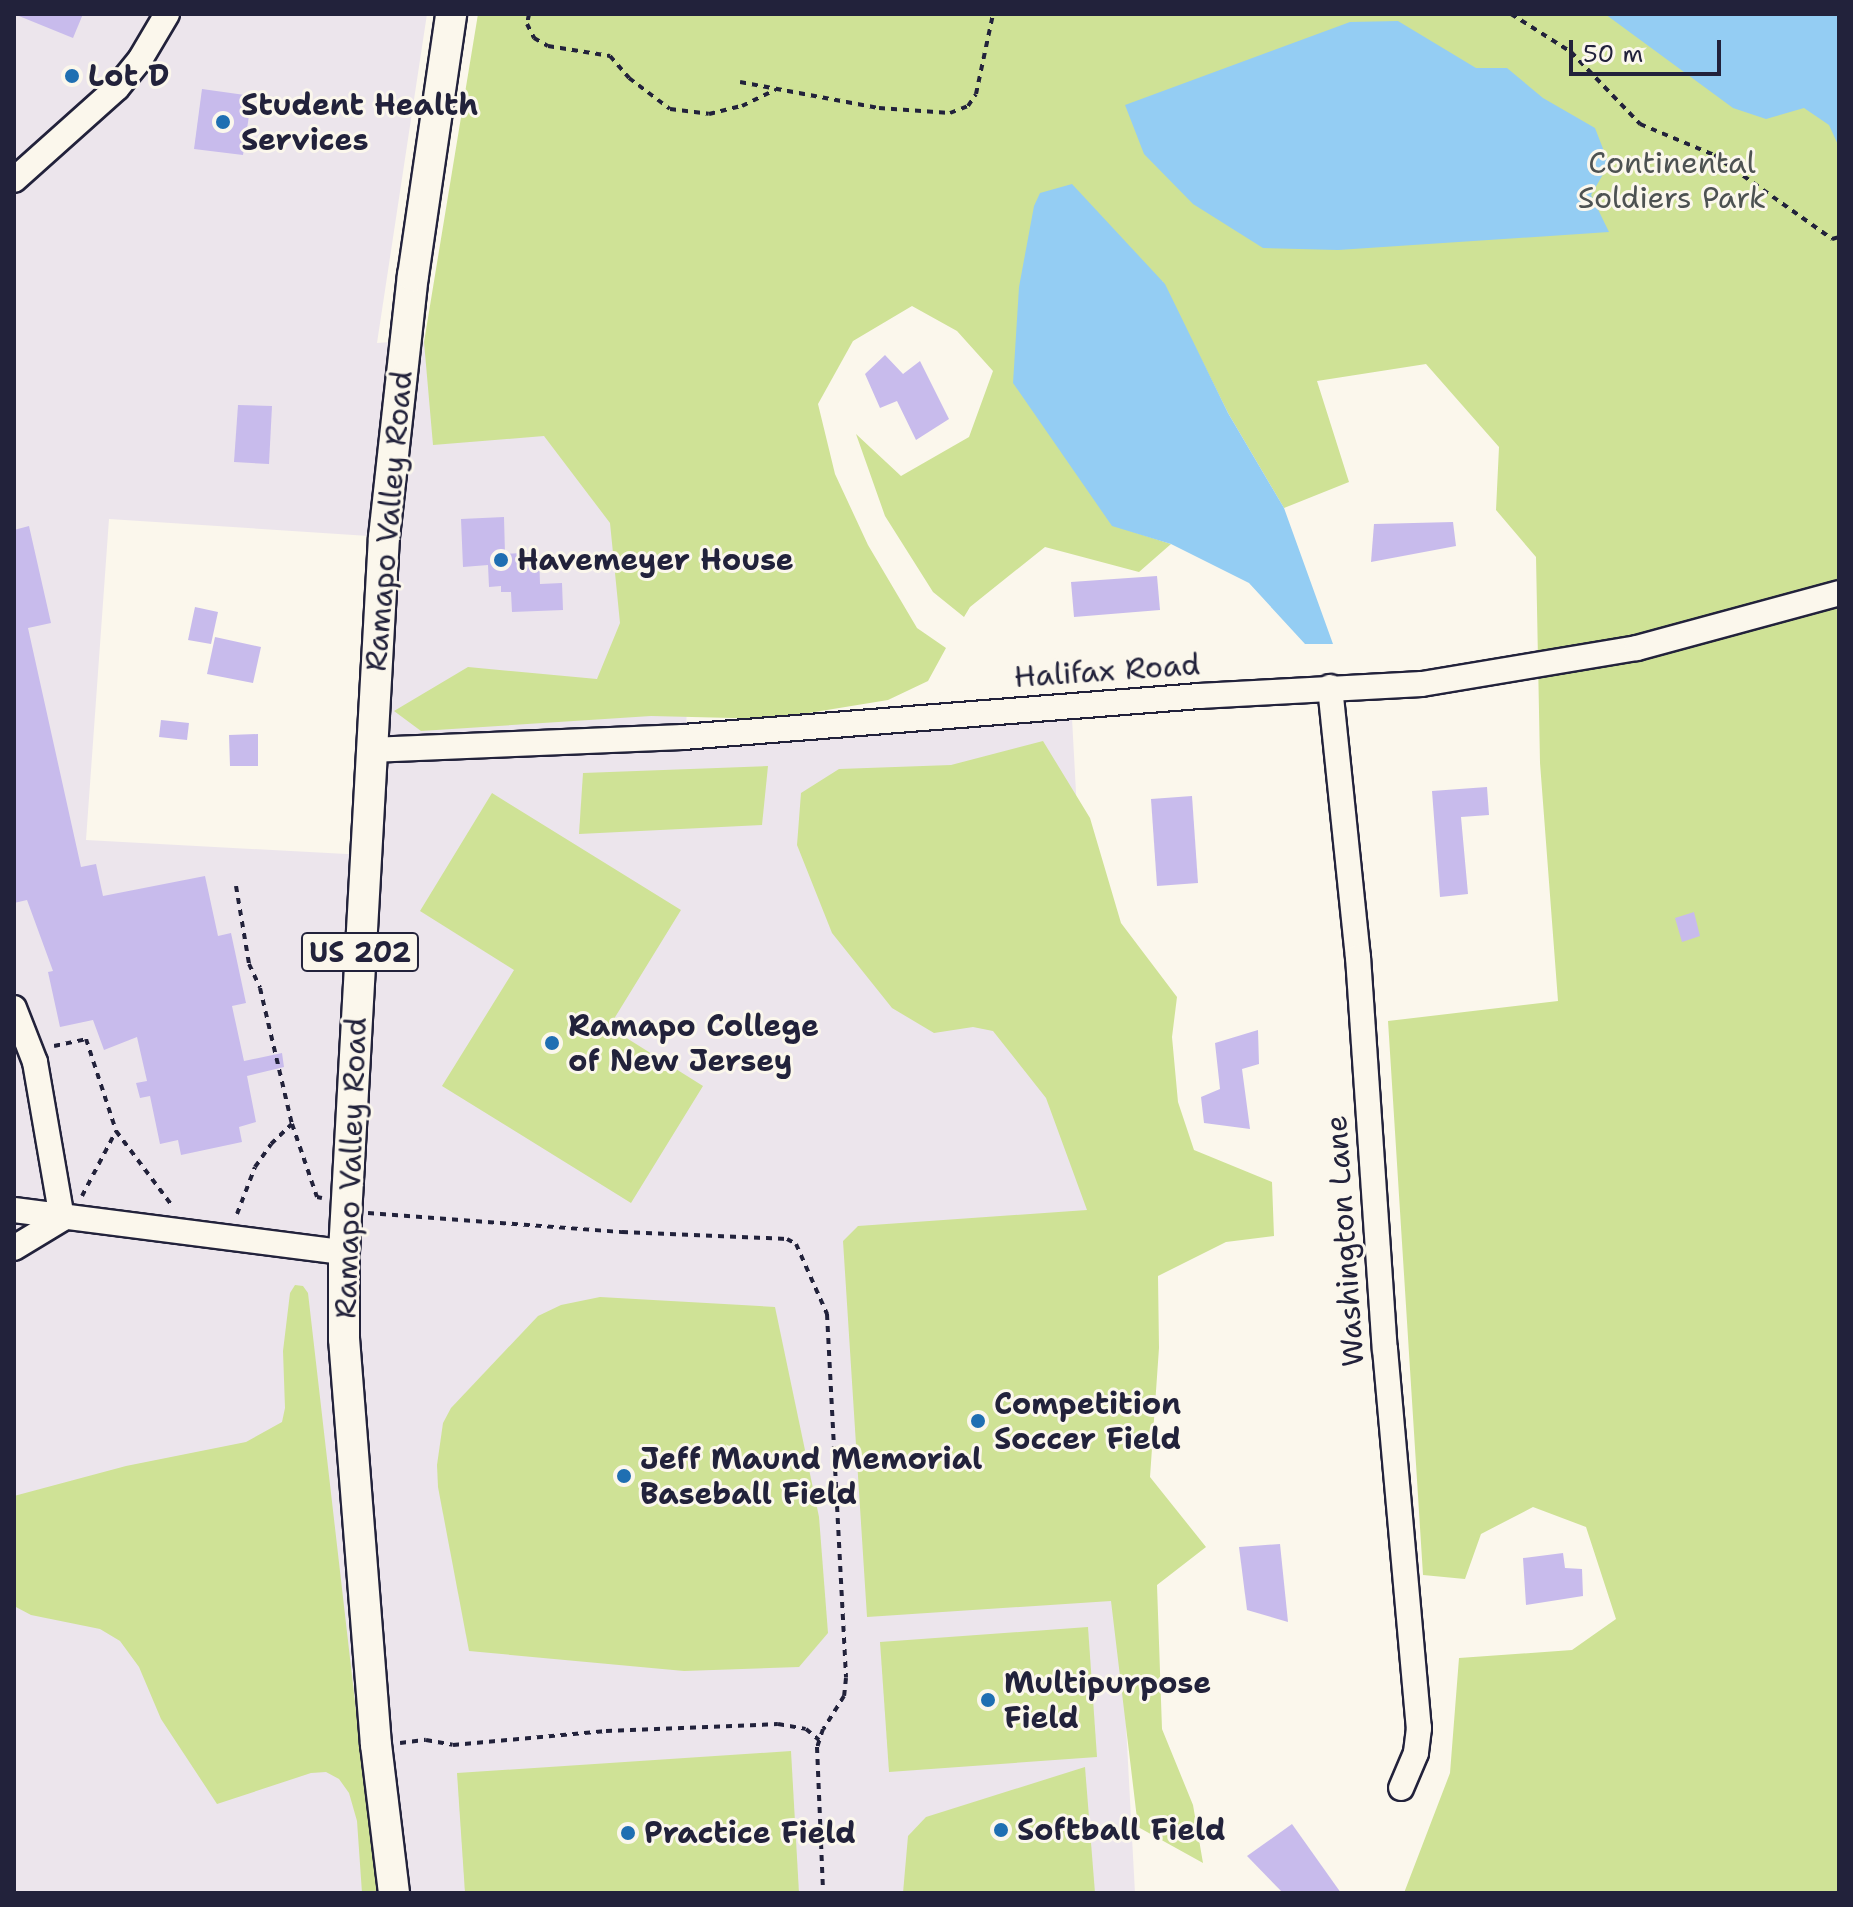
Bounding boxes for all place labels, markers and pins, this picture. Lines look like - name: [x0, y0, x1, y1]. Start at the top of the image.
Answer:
- place label: Lot D: [88, 58, 170, 94]
- marker: Lot D: [63, 67, 81, 85]
- place label: Student Health Services: [241, 87, 478, 158]
- marker: Student Health Services: [212, 111, 234, 133]
- place label: Havemeyer House: [517, 542, 794, 578]
- marker: Havemeyer House: [492, 551, 510, 569]
- place label: Ramapo College of New Jersey: [568, 1008, 819, 1078]
- marker: Ramapo College of New Jersey: [543, 1034, 561, 1052]
- place label: Competition Soccer Field: [994, 1386, 1181, 1456]
- marker: Competition Soccer Field: [969, 1412, 987, 1430]
- place label: Jeff Maund Memorial Baseball Field: [640, 1441, 982, 1512]
- marker: Jeff Maund Memorial Baseball Field: [615, 1467, 633, 1485]
- place label: Multipurpose Field: [1004, 1665, 1211, 1736]
- marker: Multipurpose Field: [979, 1691, 997, 1709]
- place label: Softball Field: [1017, 1812, 1226, 1848]
- place label: Practice Field: [644, 1815, 856, 1851]
- marker: Softball Field: [992, 1821, 1010, 1839]
- marker: Practice Field: [619, 1824, 637, 1842]

